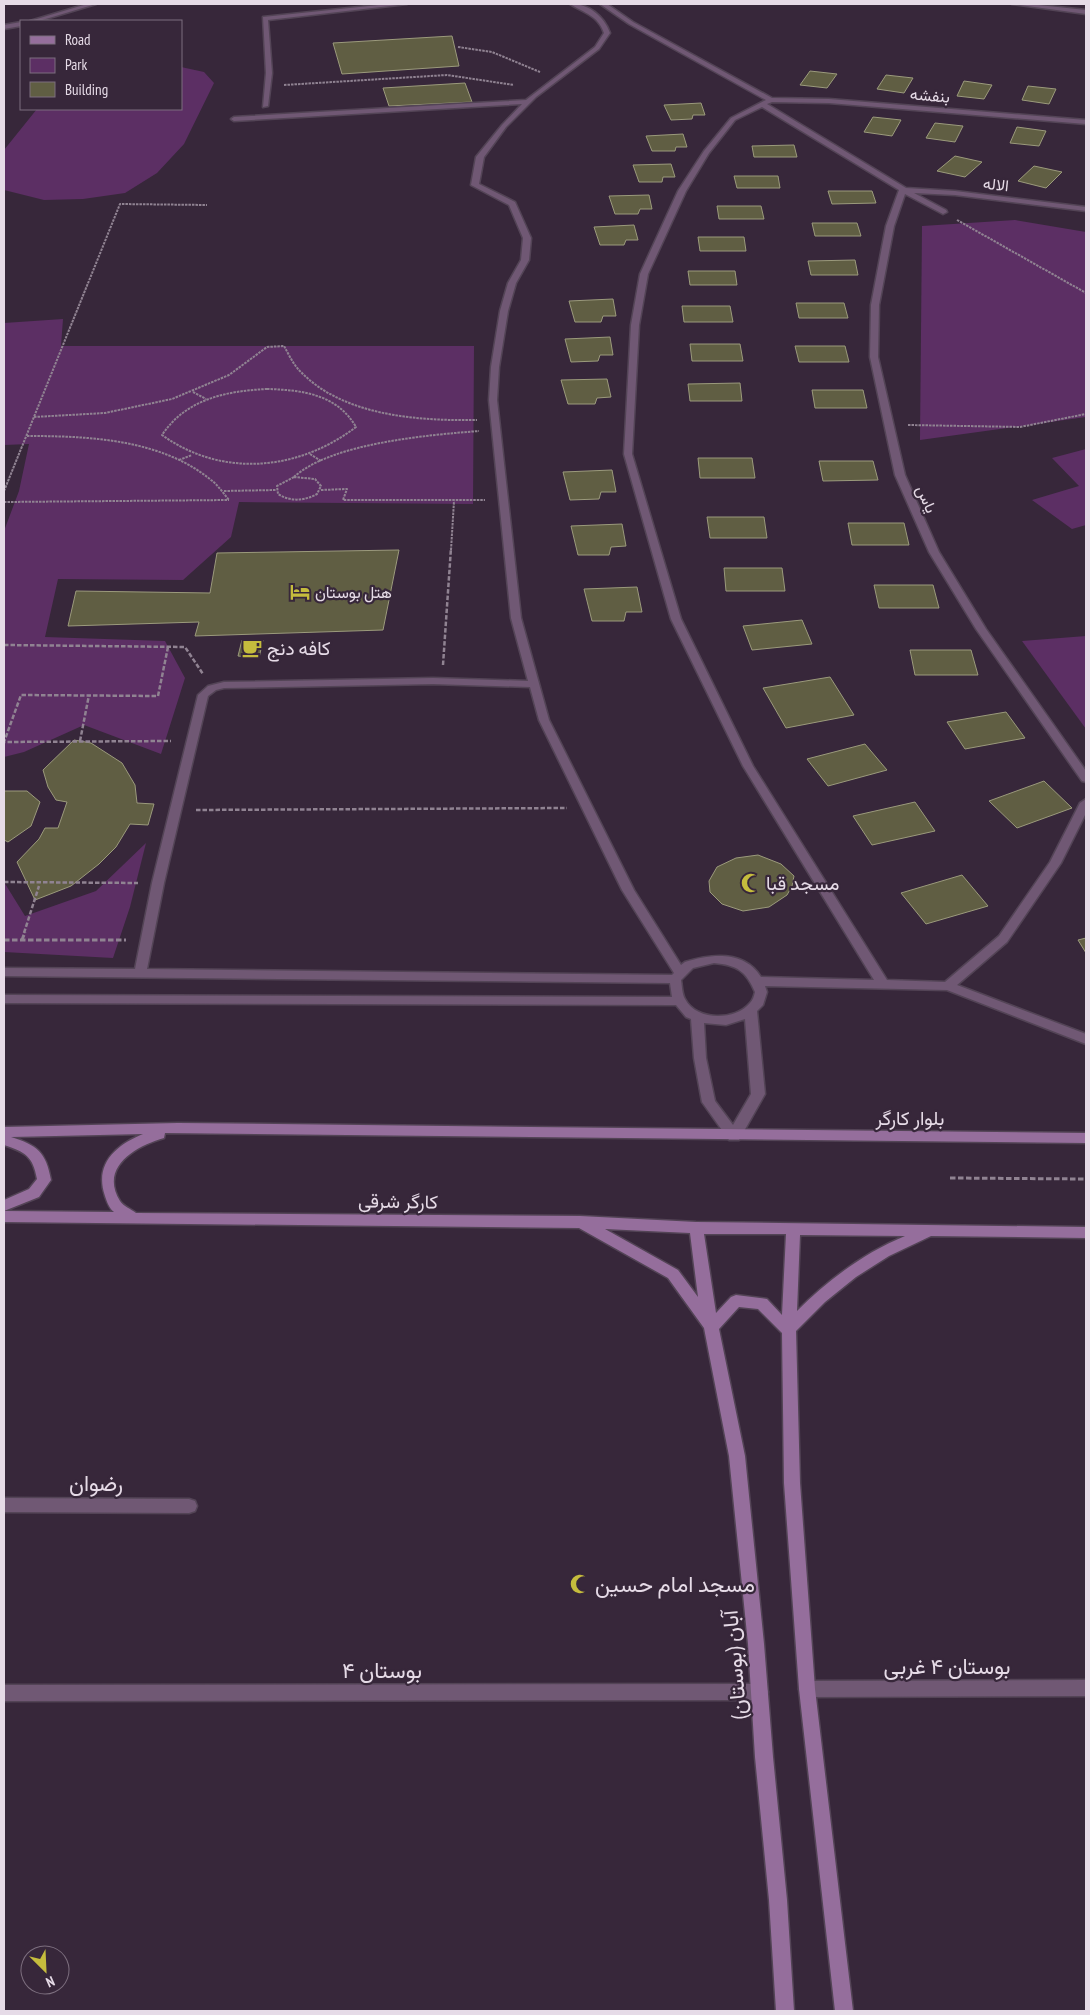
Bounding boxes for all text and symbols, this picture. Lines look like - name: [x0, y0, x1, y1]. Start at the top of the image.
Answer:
- legend: [20, 20, 182, 110]
- text: Road: [65, 30, 91, 49]
- text: Park: [65, 55, 87, 74]
- text: Building: [65, 80, 108, 99]
- street label: بنفشه: [909, 83, 951, 107]
- street label: الاله: [982, 173, 1010, 195]
- street label: یاس: [911, 482, 942, 516]
- hotel icon: هتل بوستان: [289, 581, 311, 603]
- place label: هتل بوستان: [315, 582, 392, 603]
- place label: کافه دنج: [267, 636, 331, 662]
- cafe icon: کافه دنج: [241, 637, 263, 659]
- place label: مسجد قبا: [766, 871, 840, 895]
- mosque icon: مسجد قبا: [740, 872, 762, 894]
- street label: بلوار کارگر: [875, 1106, 944, 1130]
- street label: کارگر شرقی: [358, 1188, 438, 1214]
- street label: رضوان: [69, 1469, 123, 1497]
- place label: مسجد امام حسین: [595, 1570, 755, 1599]
- mosque icon: مسجد امام حسین: [569, 1573, 591, 1595]
- street label: آبان (بوستان): [715, 1607, 753, 1721]
- street label: بوستان ۴ غربی: [884, 1652, 1010, 1680]
- street label: بوستان ۴: [342, 1656, 422, 1684]
- north arrow: [20, 1945, 70, 1995]
- text: N: [43, 1972, 57, 1992]

